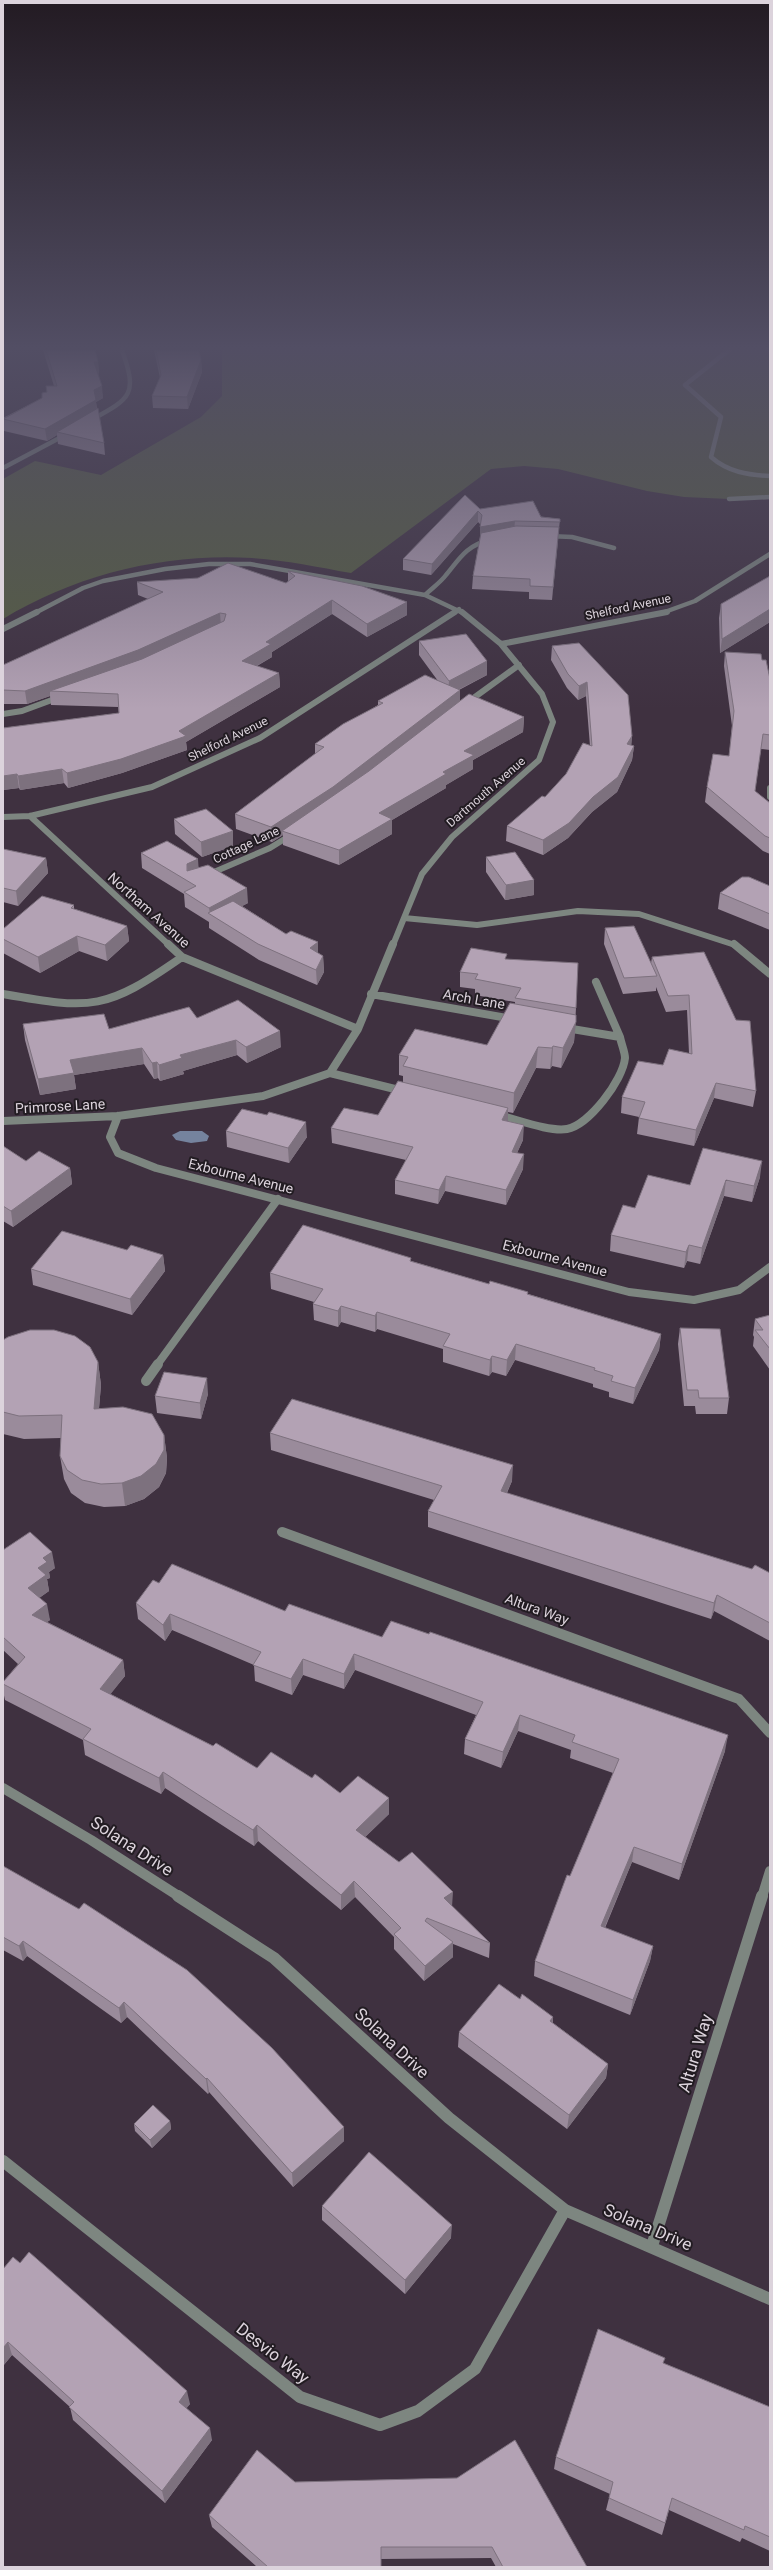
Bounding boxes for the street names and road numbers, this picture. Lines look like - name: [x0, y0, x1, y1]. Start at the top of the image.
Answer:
- street label: Shelford Avenue: [584, 591, 672, 623]
- street label: Shelford Avenue: [186, 714, 270, 764]
- street label: Dartmouth Avenue: [444, 754, 528, 830]
- street label: Cottage Lane: [211, 824, 281, 866]
- street label: Northam Avenue: [105, 869, 193, 951]
- street label: Arch Lane: [442, 986, 506, 1012]
- street label: Primrose Lane: [14, 1096, 106, 1116]
- street label: Exbourne Avenue: [187, 1155, 295, 1197]
- street label: Exbourne Avenue: [501, 1236, 609, 1280]
- street label: Altura Way: [503, 1590, 571, 1628]
- street label: Solana Drive: [87, 1812, 177, 1880]
- street label: Solana Drive: [351, 2004, 433, 2082]
- street label: Altura Way: [674, 2011, 716, 2095]
- street label: Solana Drive: [601, 2199, 695, 2255]
- street label: Desvio Way: [232, 2318, 314, 2388]

